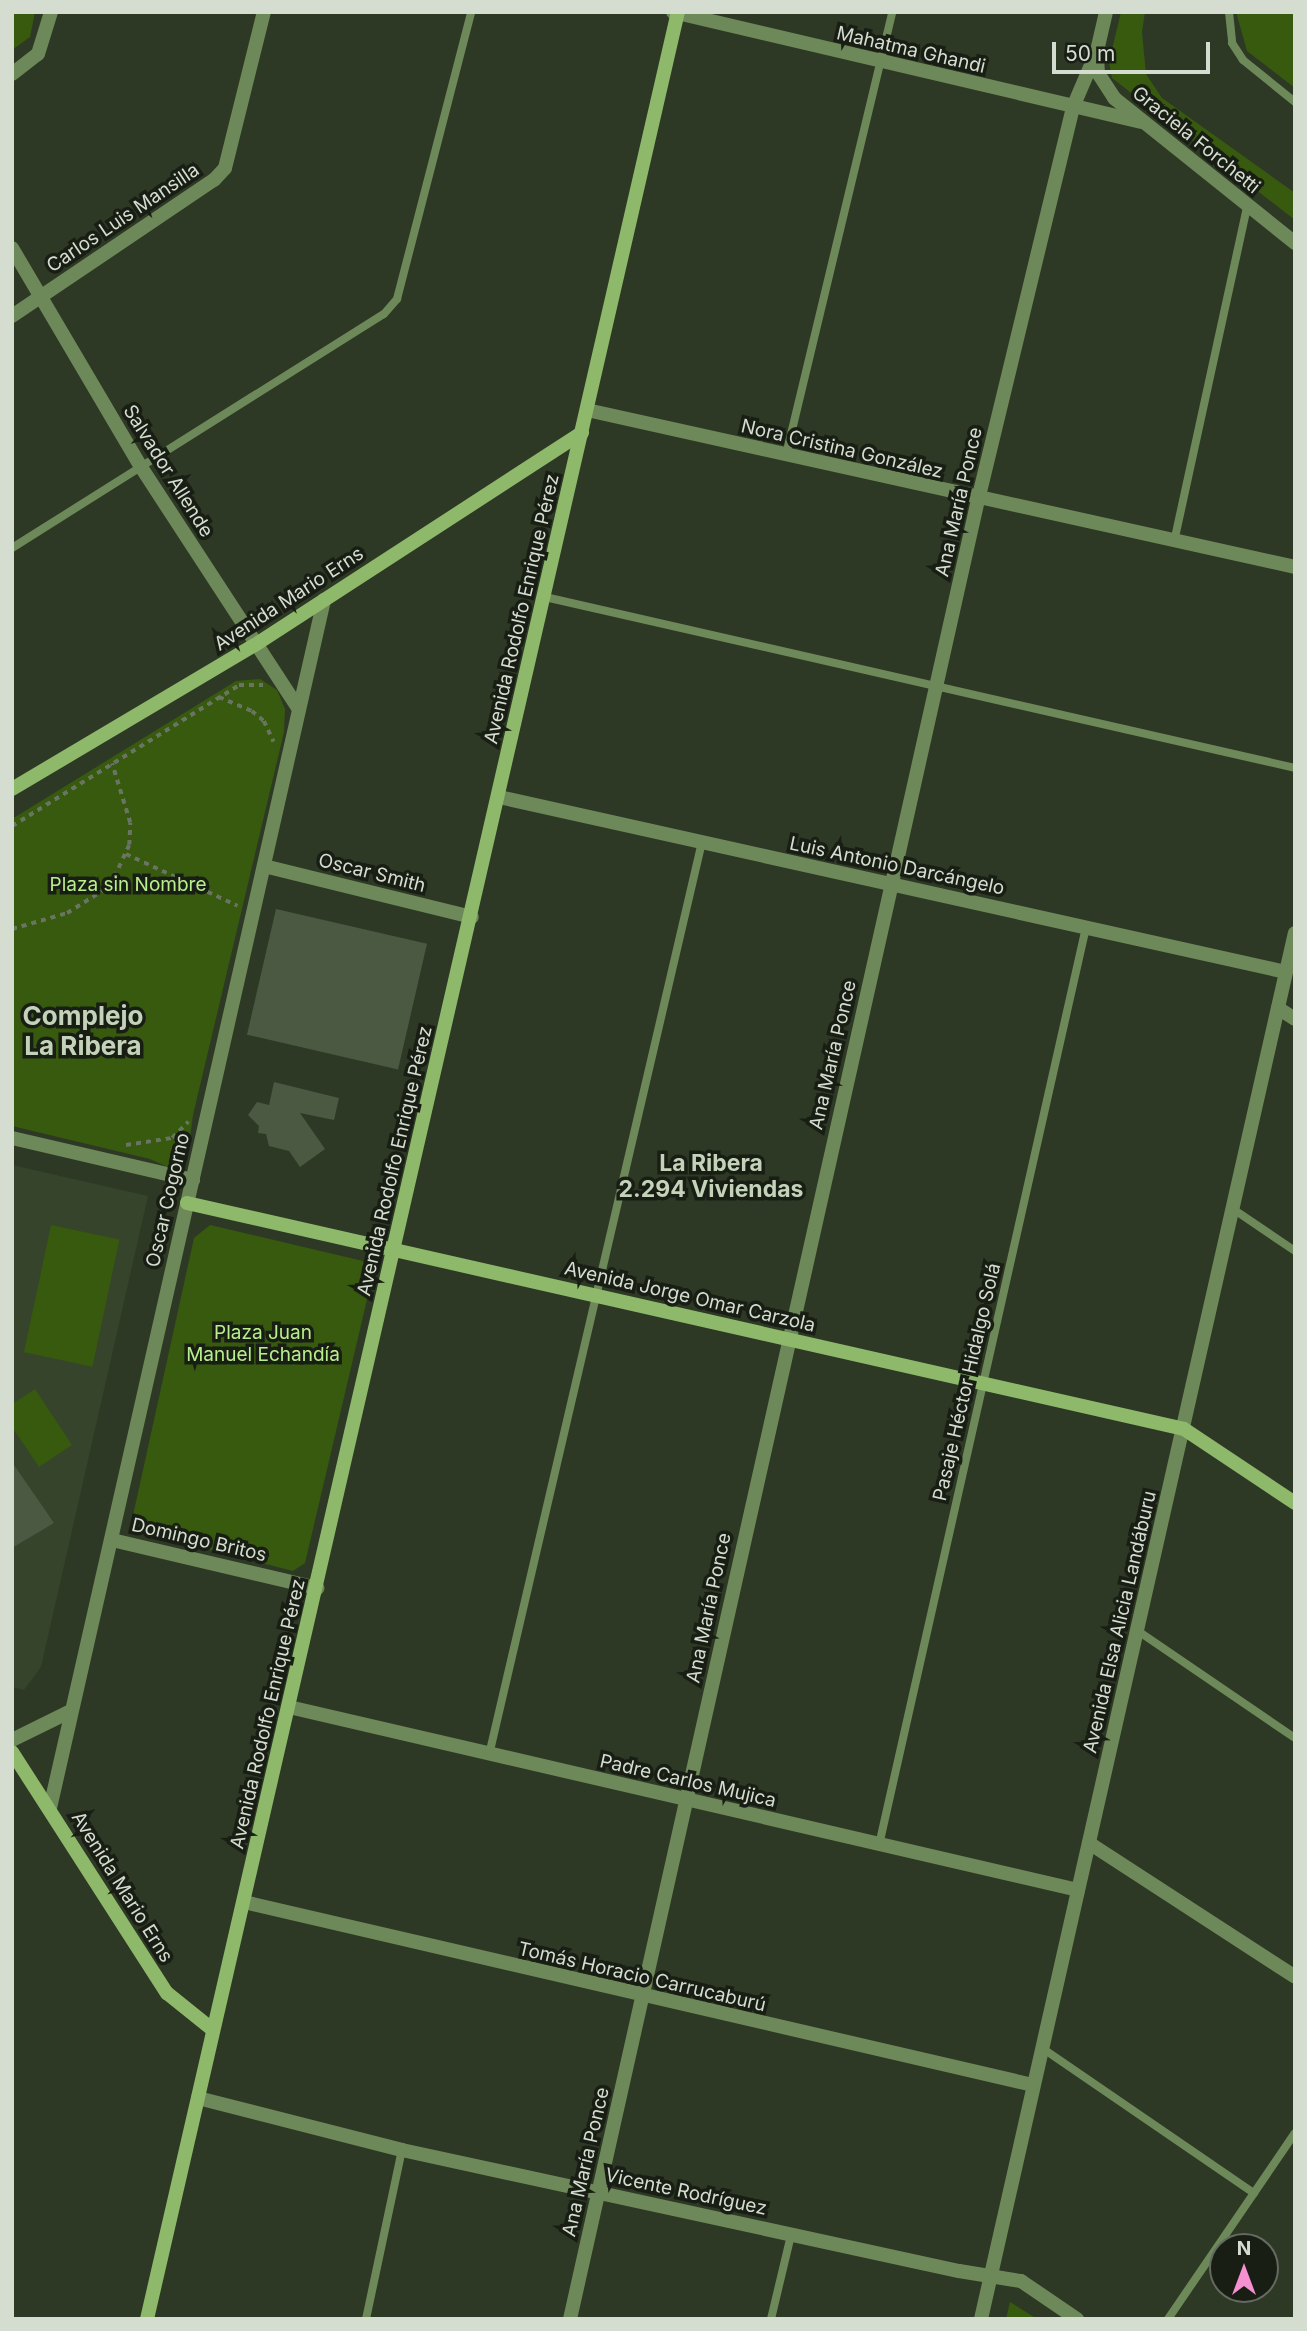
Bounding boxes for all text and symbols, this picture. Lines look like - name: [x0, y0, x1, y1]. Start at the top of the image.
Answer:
- street label: Mahatma Ghandi: [834, 22, 988, 78]
- scale bar: [1055, 28, 1212, 72]
- text: 50 m: [1065, 41, 1115, 66]
- street label: Graciela Forchetti: [1128, 82, 1264, 198]
- street label: Carlos Luis Mansilla: [42, 159, 204, 277]
- street label: Salvador Allende: [118, 401, 218, 541]
- street label: Nora Cristina González: [739, 415, 945, 483]
- street label: Ana María Ponce: [931, 425, 987, 579]
- street label: Avenida Rodolfo Enrique Pérez: [480, 472, 564, 746]
- street label: Avenida Mario Erns: [210, 542, 368, 656]
- street label: Luis Antonio Darcángelo: [787, 832, 1007, 900]
- street label: Oscar Smith: [316, 849, 428, 897]
- park label: Plaza sin Nombre: [49, 874, 207, 896]
- street label: Ana María Ponce: [805, 978, 861, 1132]
- district label: Complejo La Ribera: [23, 1000, 143, 1062]
- street label: Avenida Rodolfo Enrique Pérez: [353, 1024, 437, 1298]
- street label: Oscar Cogorno: [141, 1131, 195, 1269]
- district label: La Ribera 2.294 Viviendas: [619, 1149, 803, 1203]
- street label: Avenida Jorge Omar Carzola: [562, 1257, 818, 1337]
- street label: Pasaje Héctor Hidalgo Solá: [929, 1261, 1005, 1503]
- park label: Plaza Juan Manuel Echandía: [186, 1322, 340, 1366]
- street label: Avenida Elsa Alicia Landáburu: [1079, 1489, 1161, 1755]
- street label: Domingo Britos: [129, 1513, 269, 1567]
- street label: Ana María Ponce: [682, 1531, 736, 1685]
- street label: Avenida Rodolfo Enrique Pérez: [226, 1577, 310, 1851]
- street label: Padre Carlos Mujica: [598, 1750, 778, 1812]
- street label: Avenida Mario Erns: [66, 1807, 178, 1967]
- street label: Tomás Horacio Carrucaburú: [516, 1937, 768, 2017]
- street label: Ana María Ponce: [558, 2085, 614, 2239]
- street label: Vicente Rodríguez: [603, 2164, 769, 2220]
- north arrow: [1209, 2233, 1279, 2303]
- text: N: [1237, 2237, 1251, 2260]

